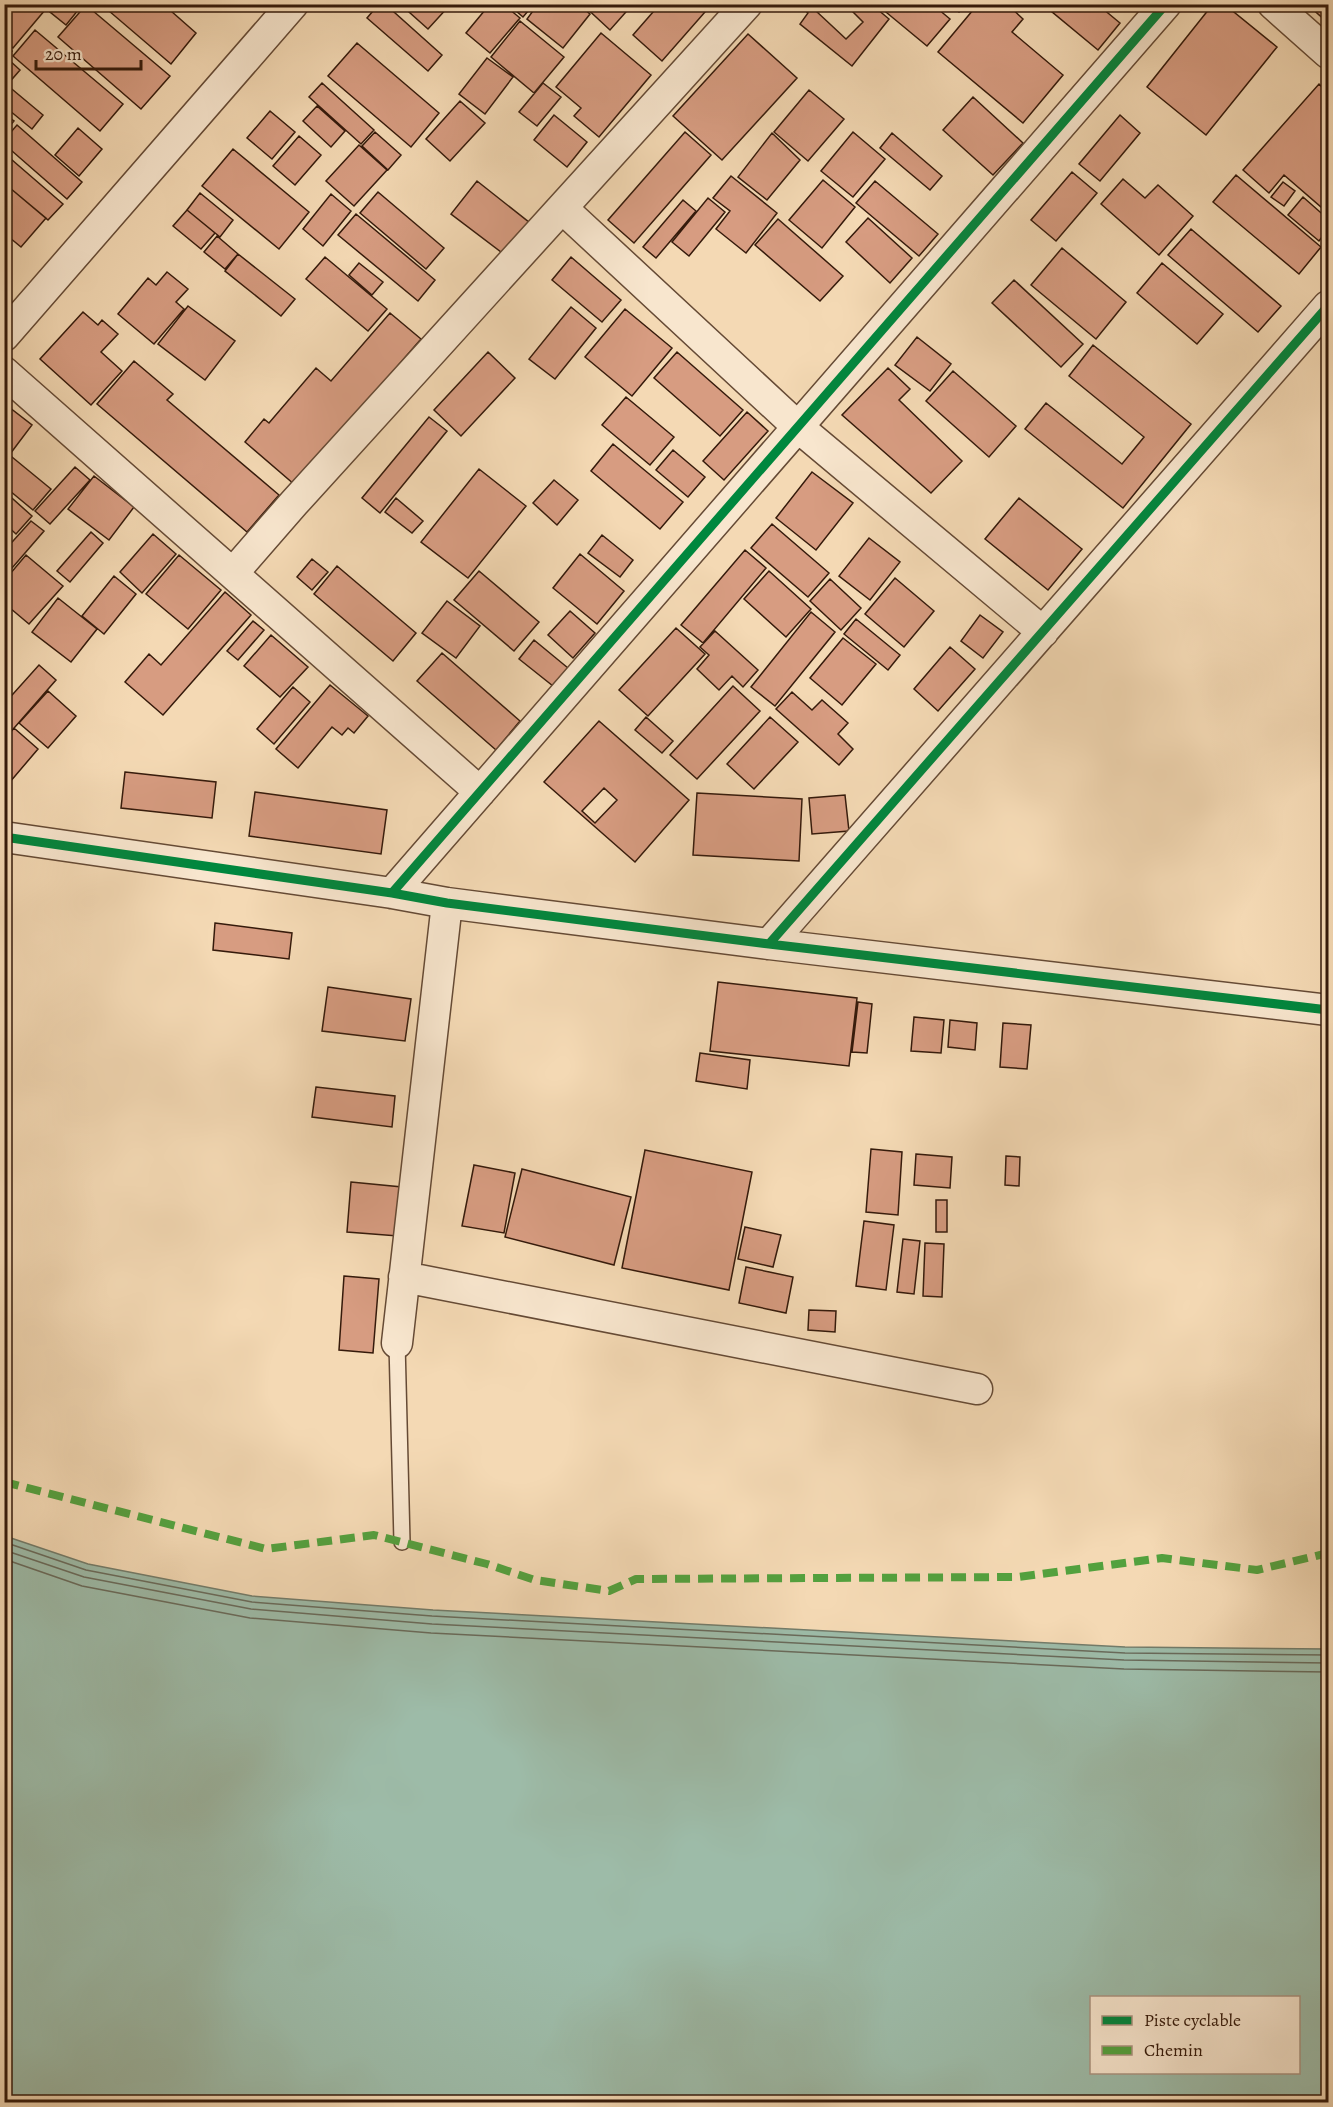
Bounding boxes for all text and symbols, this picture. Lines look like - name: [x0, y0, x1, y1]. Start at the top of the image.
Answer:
- scale bar: [36, 33, 141, 71]
- text: 20 m: [45, 42, 82, 66]
- legend: [1090, 1996, 1300, 2074]
- text: Piste cyclable: [1144, 2008, 1241, 2032]
- text: Chemin: [1144, 2038, 1203, 2062]

